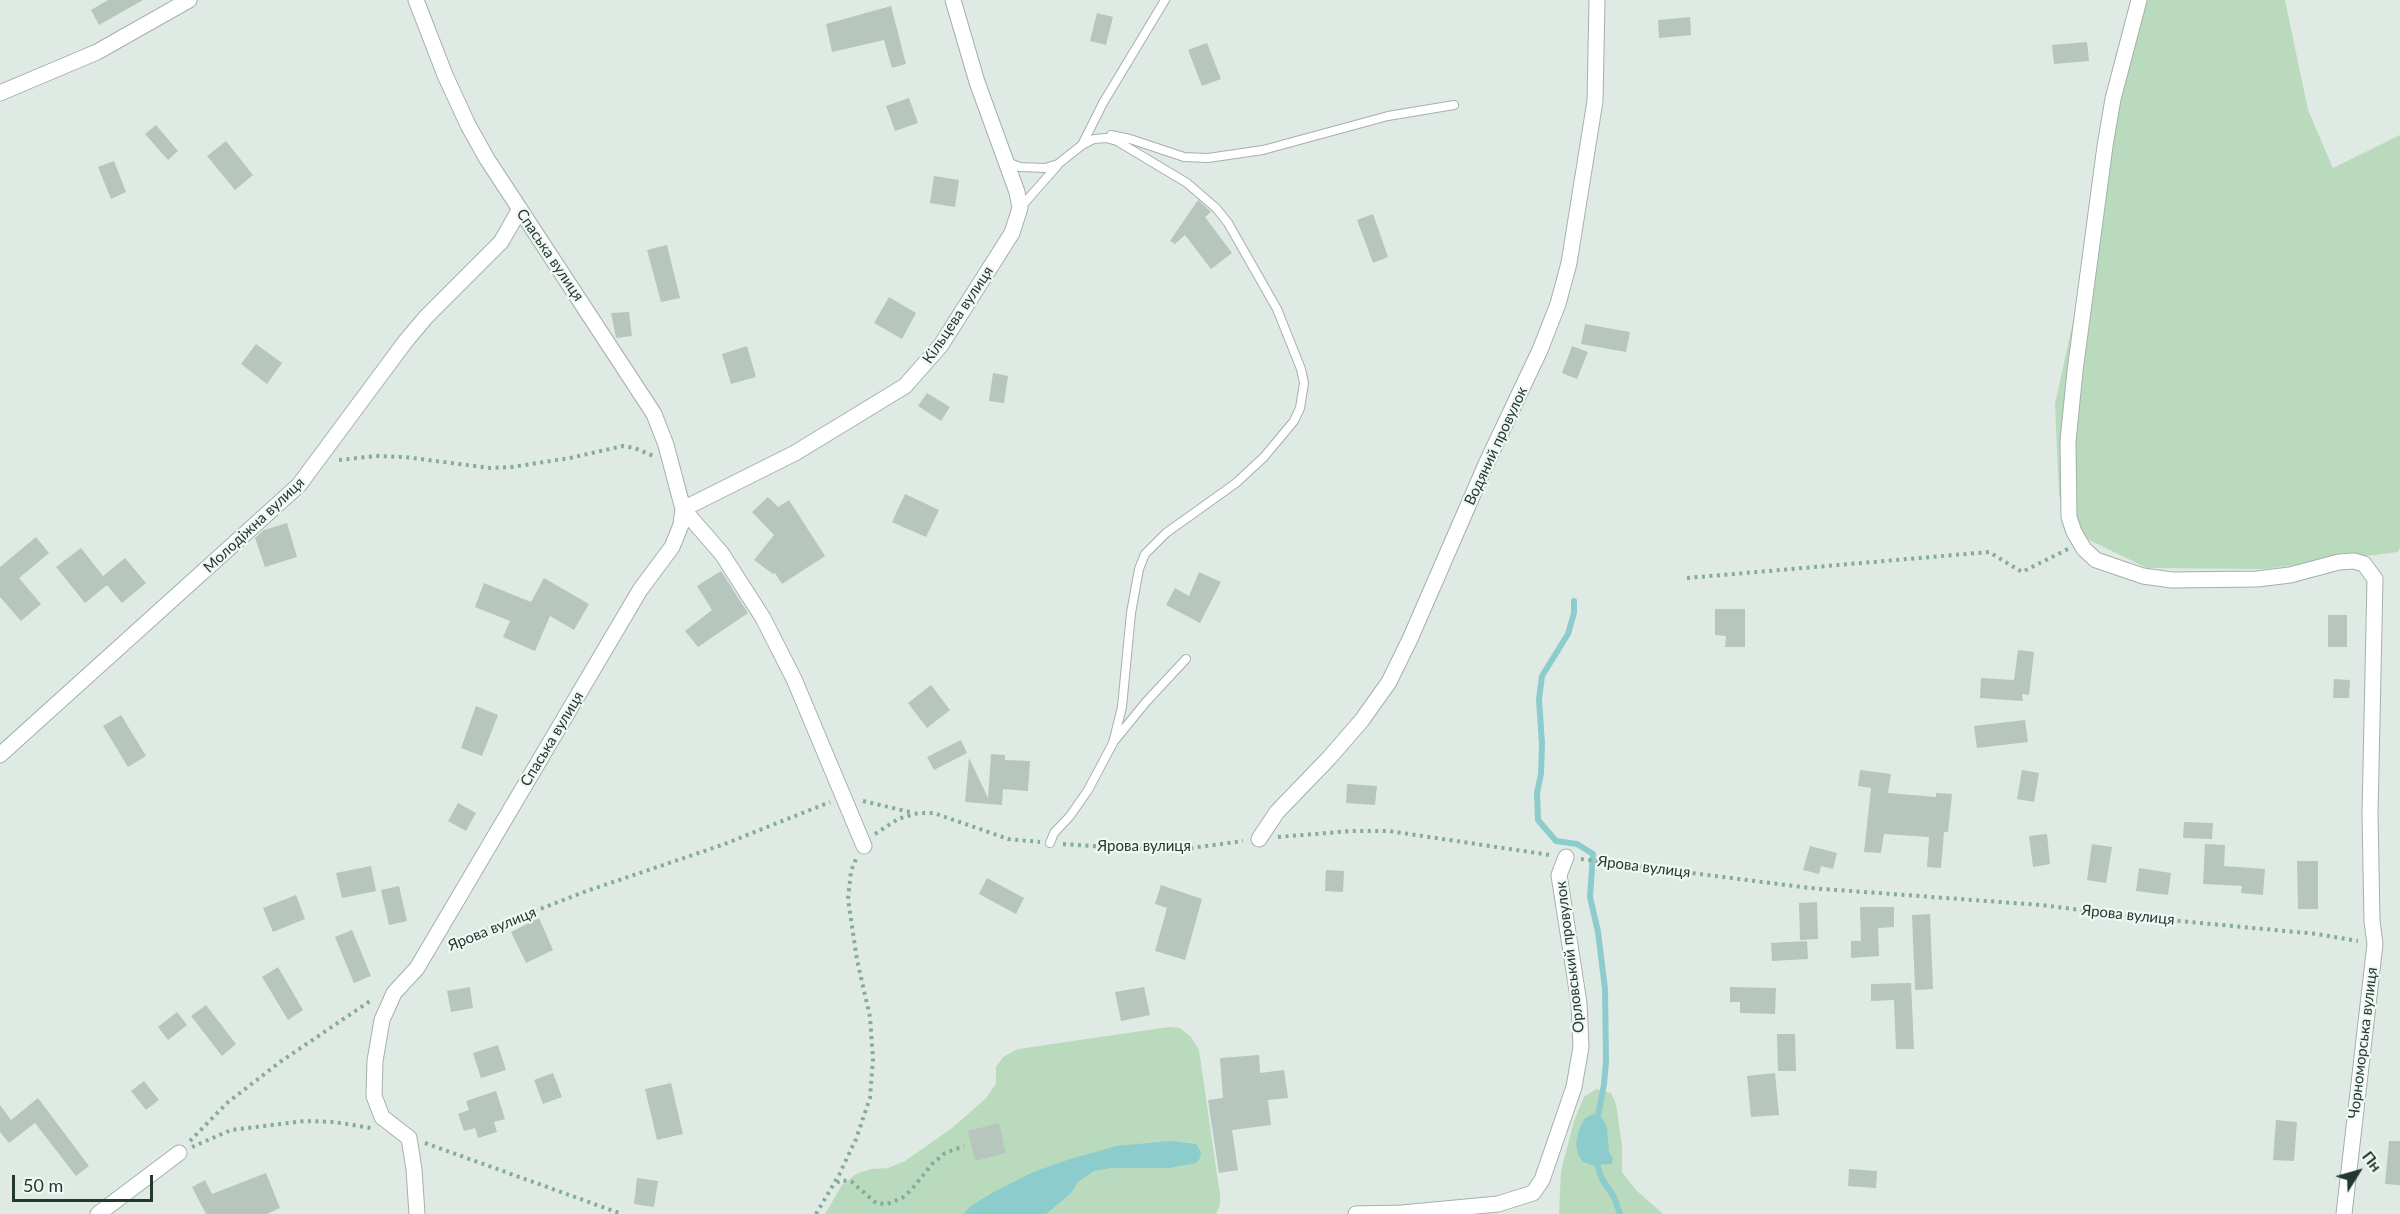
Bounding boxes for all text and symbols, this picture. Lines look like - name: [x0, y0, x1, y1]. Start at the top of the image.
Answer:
- street label: Спаська вулиця: [512, 205, 588, 305]
- street label: Кільцева вулиця: [919, 263, 997, 367]
- street label: Водяний провулок: [1461, 384, 1531, 508]
- street label: Молодіжна вулиця: [200, 474, 308, 576]
- street label: Спаська вулиця: [517, 688, 587, 790]
- street label: Ярова вулиця: [1097, 837, 1191, 855]
- street label: Ярова вулиця: [1596, 852, 1692, 882]
- street label: Орловський провулок: [1552, 880, 1588, 1034]
- street label: Ярова вулиця: [2080, 901, 2176, 929]
- street label: Ярова вулиця: [445, 903, 539, 955]
- street label: Чорноморська вулиця: [2345, 966, 2381, 1120]
- north arrow: [2328, 1142, 2388, 1202]
- text: Пн: [2359, 1147, 2387, 1175]
- scale bar: [15, 1163, 156, 1201]
- text: 50 m: [23, 1174, 63, 1196]

